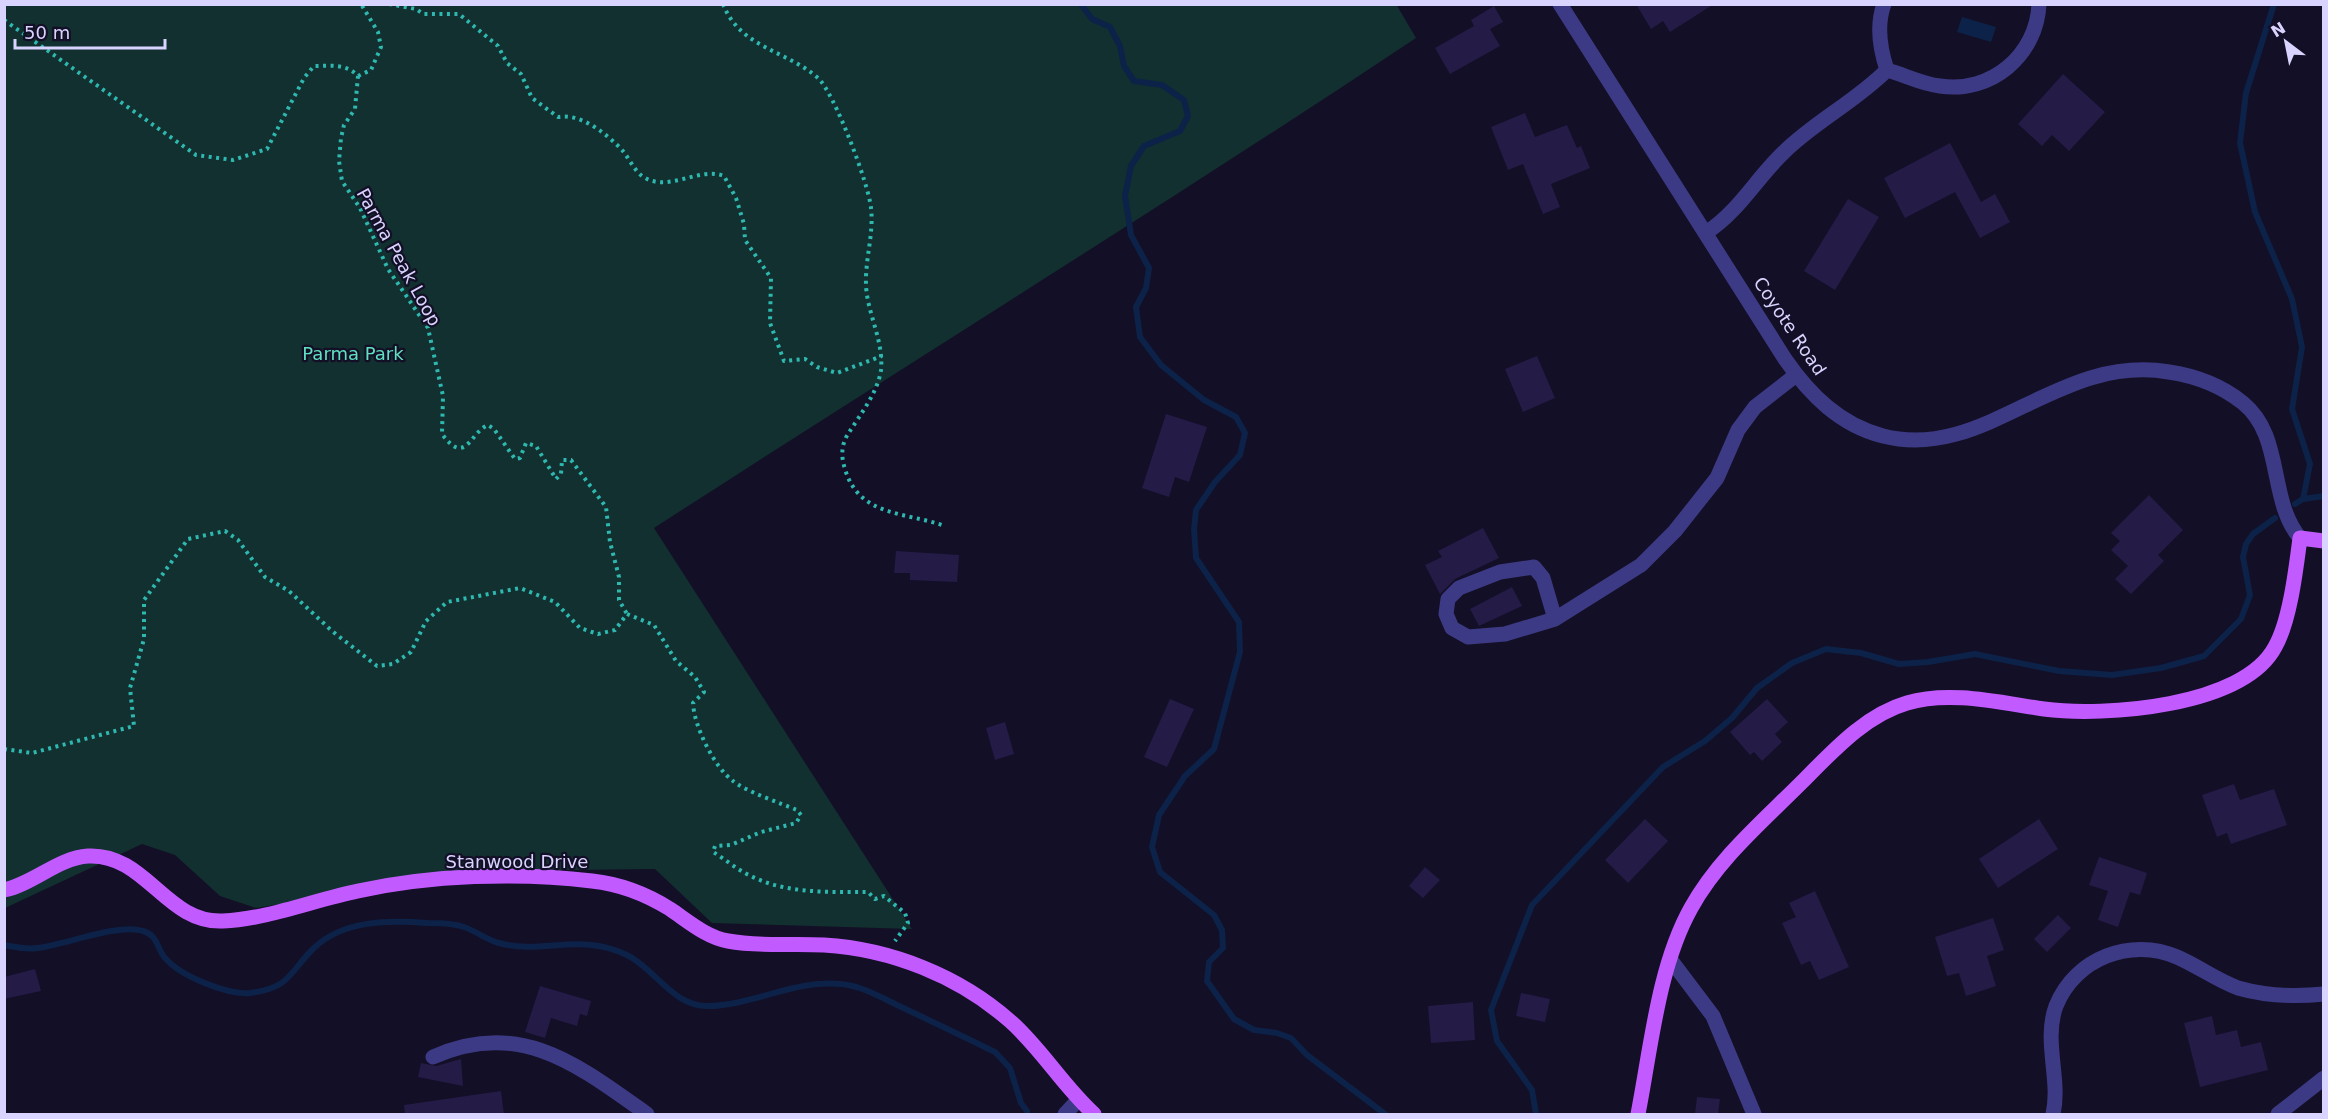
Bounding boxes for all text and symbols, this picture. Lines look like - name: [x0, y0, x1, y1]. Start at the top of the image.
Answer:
- scale bar: [15, 12, 165, 50]
- north arrow: [2256, 12, 2316, 72]
- text: N: [2268, 18, 2289, 41]
- text: 50 m: [24, 22, 70, 43]
- street label: Parma Peak Loop: [352, 185, 446, 329]
- street label: Coyote Road: [1749, 273, 1831, 379]
- park label: Parma Park: [302, 343, 404, 364]
- street label: Stanwood Drive: [446, 851, 588, 872]

